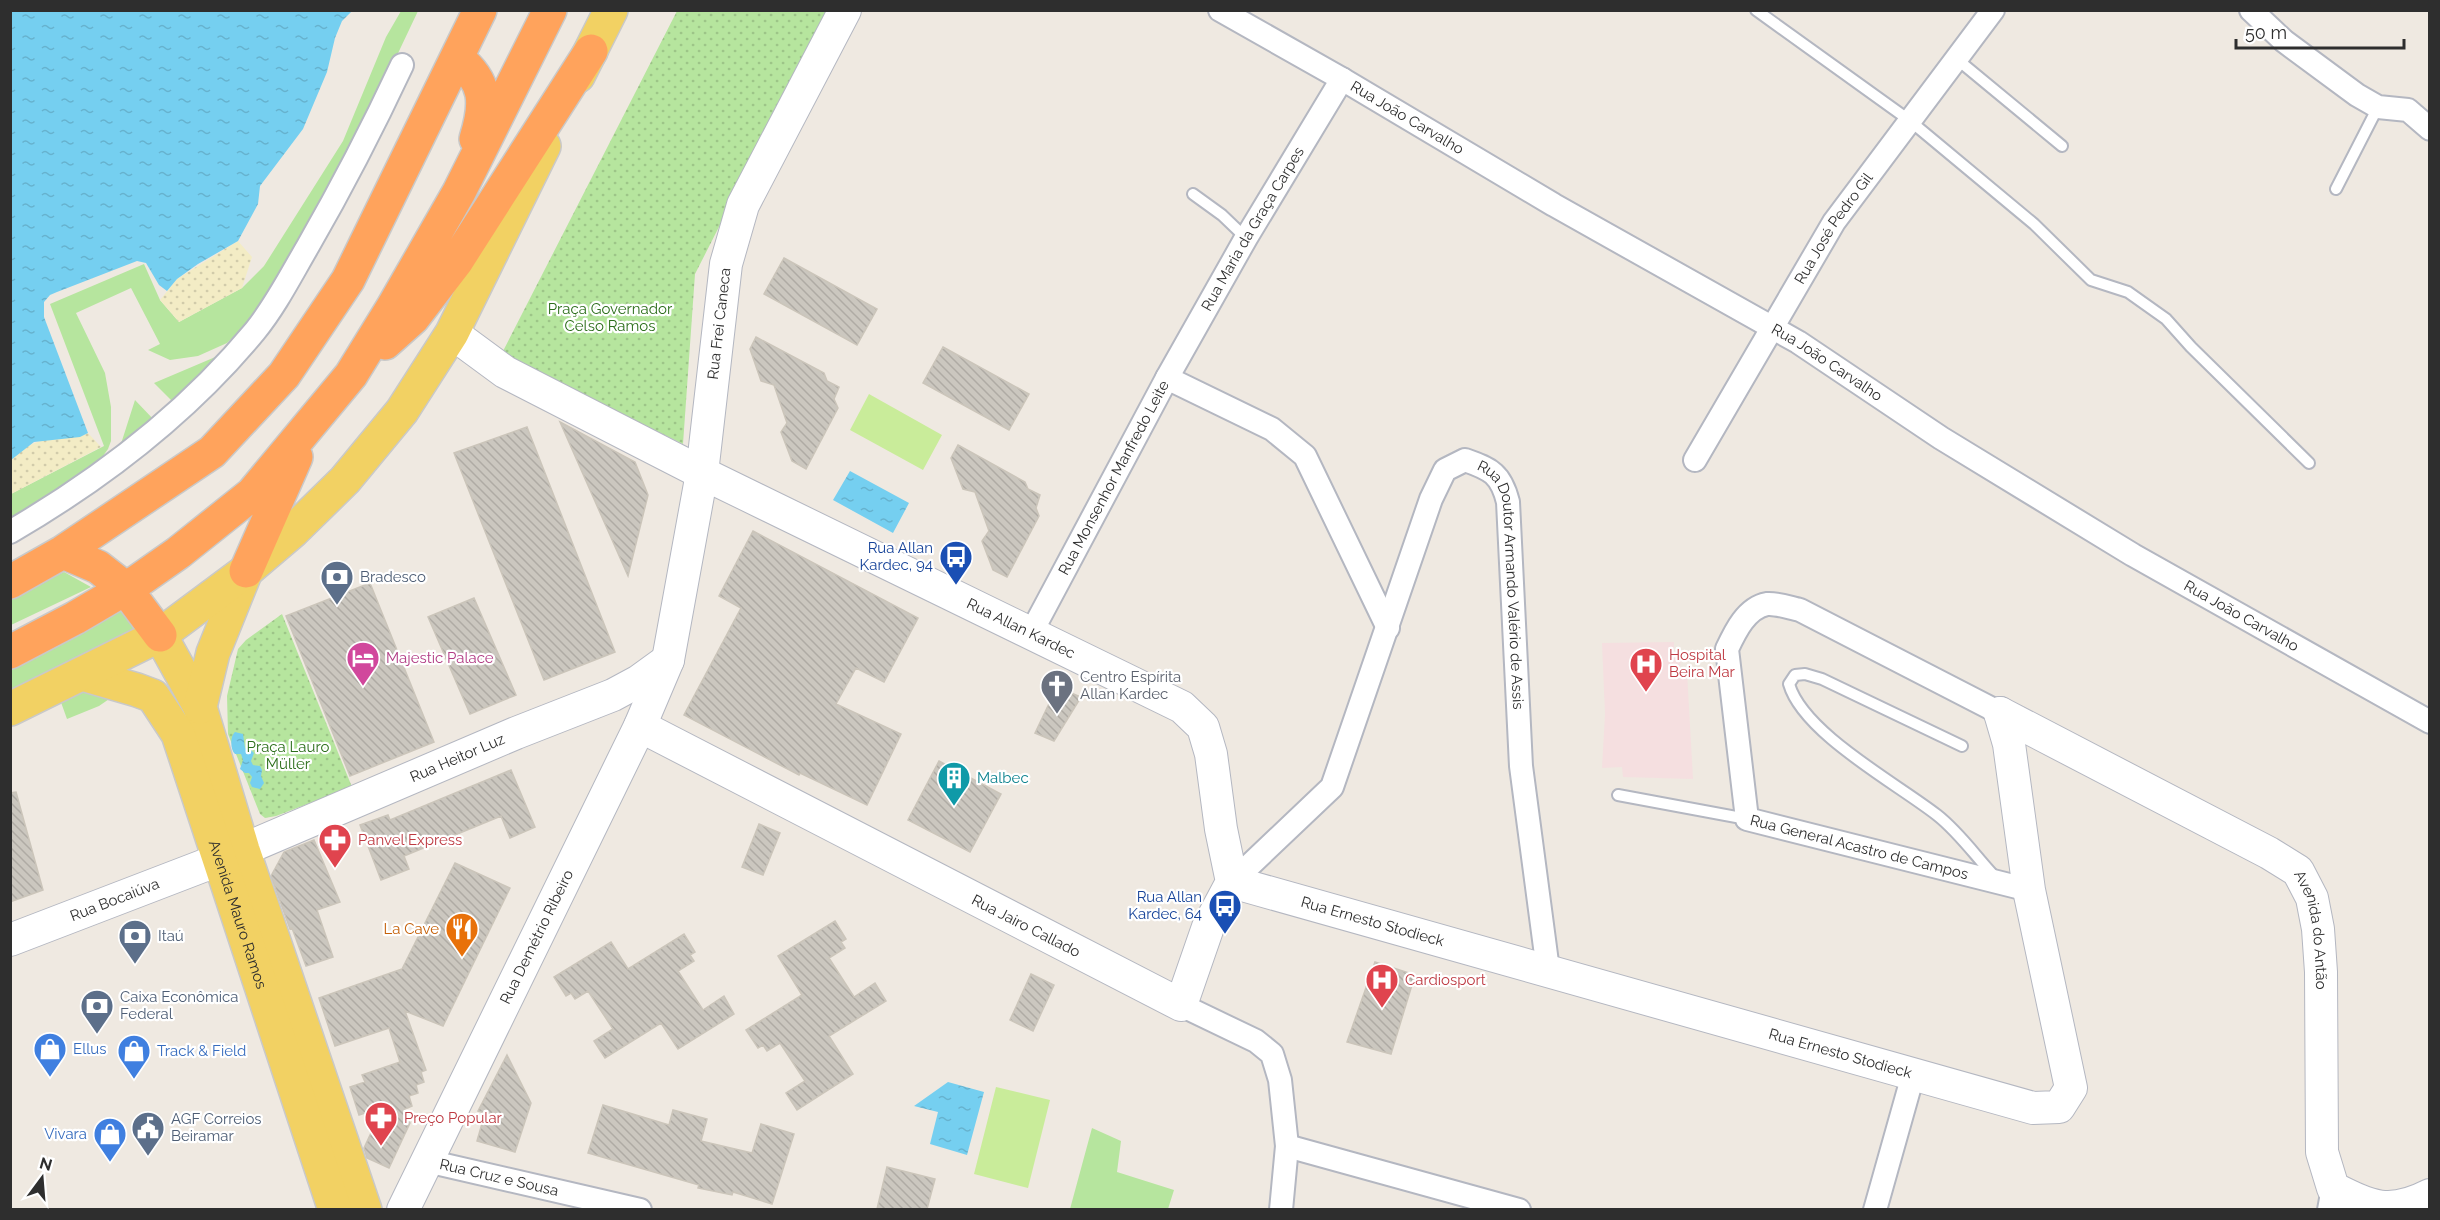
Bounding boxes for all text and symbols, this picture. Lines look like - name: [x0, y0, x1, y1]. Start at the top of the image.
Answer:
- scale bar: [2236, 12, 2404, 50]
- text: 50 m: [2245, 22, 2287, 43]
- street label: Rua João Carvalho: [1347, 77, 1467, 158]
- street label: Rua Maria da Graça Carpes: [1198, 144, 1308, 314]
- street label: Rua José Pedro Gil: [1791, 169, 1877, 287]
- street label: Rua Frei Caneca: [704, 267, 734, 380]
- park label: Praça Governador Celso Ramos: [548, 300, 673, 335]
- street label: Rua João Carvalho: [1768, 320, 1886, 405]
- street label: Rua Monsenhor Manfredo Leite: [1055, 377, 1173, 578]
- street label: Rua Doutor Armando Valério de Assis: [1475, 457, 1527, 710]
- place label: Rua Allan Kardec, 94: [860, 539, 933, 574]
- bus stop icon: Rua Allan Kardec, 94: [938, 539, 974, 586]
- bank icon: Bradesco: [319, 559, 355, 606]
- place label: Bradesco: [360, 568, 426, 586]
- street label: Rua João Carvalho: [2181, 577, 2302, 655]
- street label: Rua Allan Kardec: [964, 594, 1078, 663]
- hotel icon: Majestic Palace: [345, 640, 381, 687]
- hospital icon: Hospital Beira Mar: [1628, 646, 1664, 693]
- place label: Hospital Beira Mar: [1669, 646, 1736, 681]
- place label: Majestic Palace: [386, 649, 494, 667]
- church icon: Centro Espírita Allan Kardec: [1039, 668, 1075, 715]
- place label: Centro Espírita Allan Kardec: [1080, 668, 1181, 703]
- street label: Rua Heitor Luz: [407, 730, 507, 786]
- park label: Praça Lauro Müller: [247, 738, 329, 773]
- building icon: Malbec: [936, 760, 972, 807]
- place label: Malbec: [977, 769, 1029, 787]
- street label: Rua General Acastro de Campos: [1748, 811, 1970, 883]
- pharmacy icon: Panvel Express: [317, 822, 353, 869]
- place label: Panvel Express: [358, 831, 462, 849]
- street label: Avenida Mauro Ramos: [205, 838, 270, 991]
- street label: Rua Demétrio Ribeiro: [496, 867, 577, 1007]
- street label: Avenida do Antão: [2290, 867, 2330, 990]
- street label: Rua Bocaiúva: [67, 875, 162, 925]
- place label: Rua Allan Kardec, 64: [1128, 888, 1202, 923]
- bus stop icon: Rua Allan Kardec, 64: [1207, 888, 1243, 935]
- street label: Rua Jairo Callado: [969, 891, 1083, 961]
- street label: Rua Ernesto Stodieck: [1299, 893, 1446, 950]
- restaurant icon: La Cave: [444, 911, 480, 958]
- bank icon: Itaú: [117, 918, 153, 965]
- place label: La Cave: [384, 920, 439, 938]
- place label: Itaú: [158, 927, 184, 945]
- hospital icon: Cardiosport: [1364, 962, 1400, 1009]
- place label: Cardiosport: [1405, 971, 1486, 989]
- bank icon: Caixa Econômica Federal: [79, 988, 115, 1035]
- place label: Caixa Econômica Federal: [120, 988, 238, 1023]
- street label: Rua Ernesto Stodieck: [1767, 1025, 1914, 1082]
- shop icon: Ellus: [32, 1031, 68, 1078]
- shop icon: Track & Field: [116, 1033, 152, 1080]
- place label: Ellus: [73, 1040, 106, 1058]
- place label: Track & Field: [157, 1042, 246, 1060]
- pharmacy icon: Preço Popular: [363, 1100, 399, 1147]
- place label: Preço Popular: [404, 1109, 503, 1127]
- public building icon: AGF Correios Beiramar: [130, 1110, 166, 1157]
- place label: AGF Correios Beiramar: [171, 1110, 262, 1145]
- shop icon: Vivara: [92, 1116, 128, 1163]
- place label: Vivara: [44, 1125, 87, 1143]
- north arrow: [12, 1148, 72, 1208]
- text: N: [38, 1153, 54, 1175]
- street label: Rua Cruz e Sousa: [438, 1155, 560, 1200]

